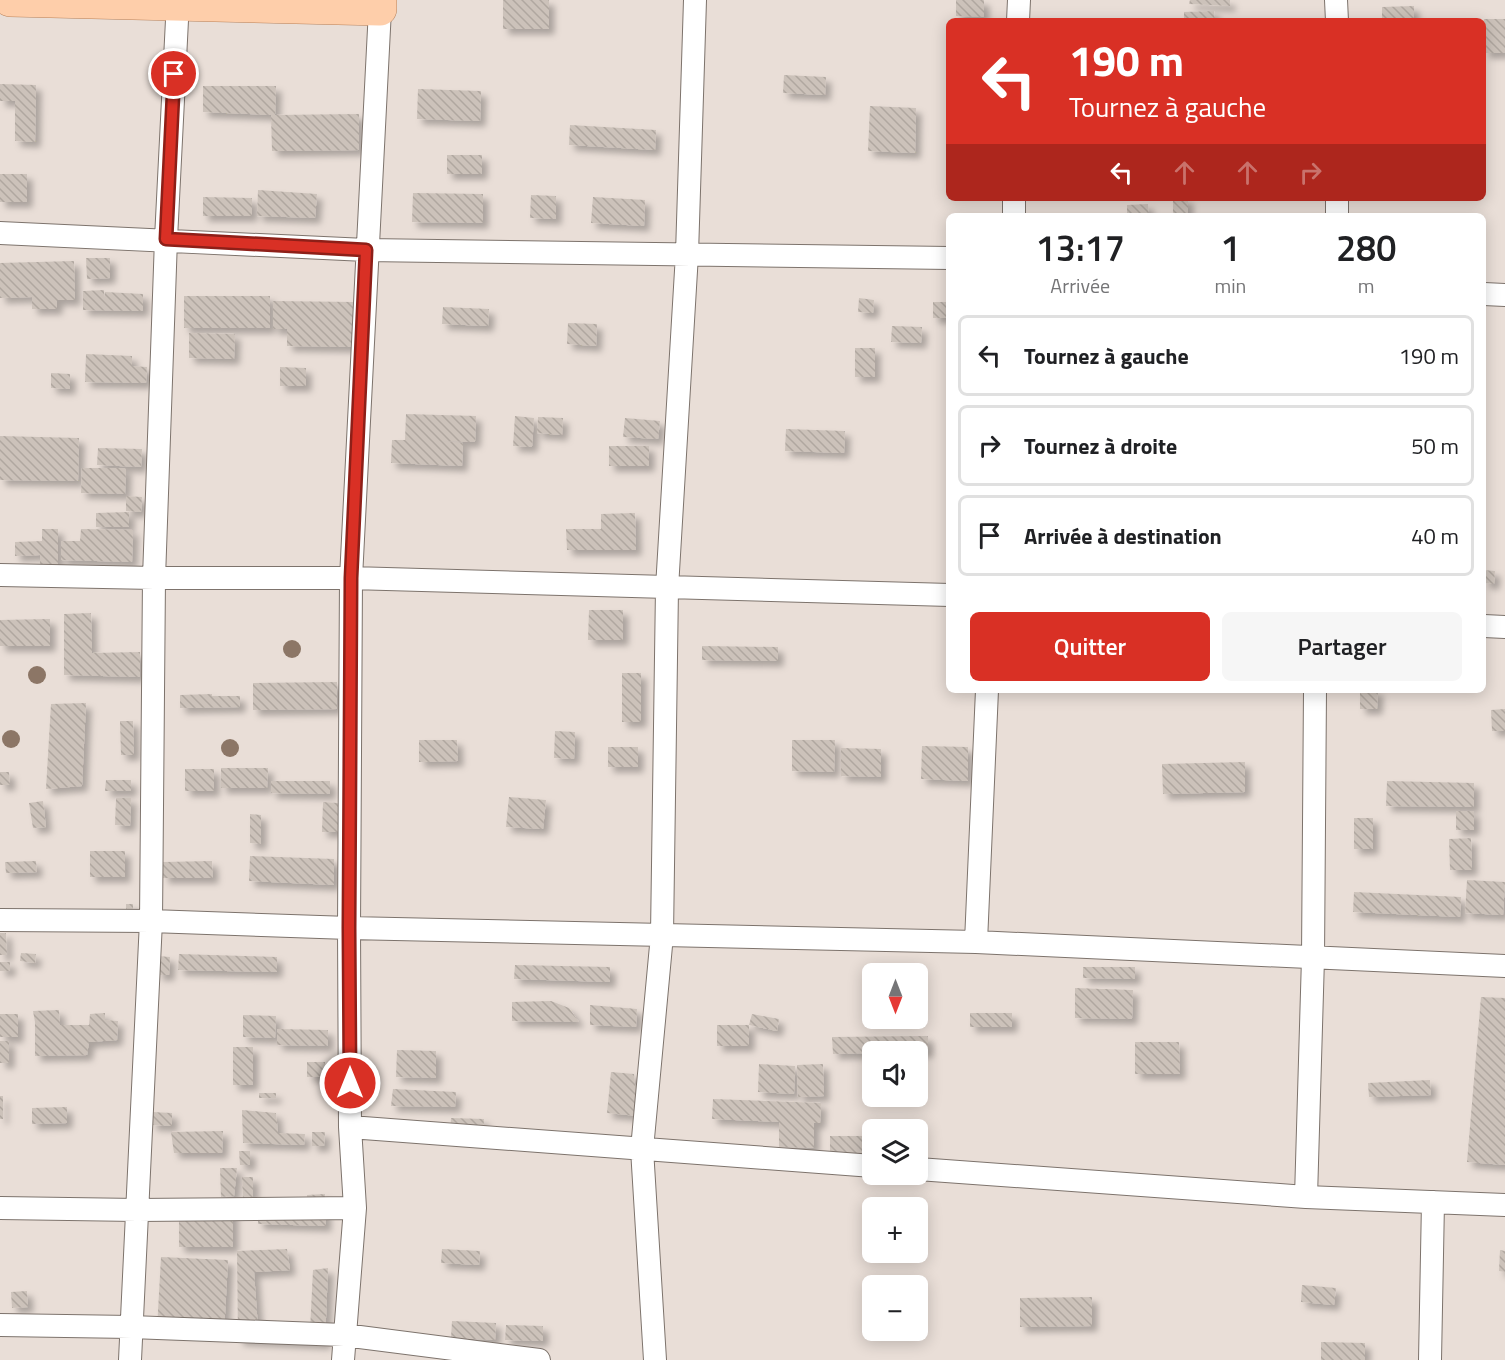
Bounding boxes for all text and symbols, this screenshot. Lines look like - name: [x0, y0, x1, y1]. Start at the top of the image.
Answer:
- text: 190 m: [1069, 28, 1184, 92]
- icon: left: [970, 42, 1048, 120]
- pin: [148, 48, 199, 99]
- icon: arrive: [157, 57, 190, 90]
- text: Tournez à gauche: [1069, 86, 1266, 127]
- icon: left: [1105, 156, 1138, 189]
- icon: ahead: [1168, 156, 1201, 189]
- icon: ahead: [1231, 156, 1264, 189]
- icon: right: [1294, 156, 1327, 189]
- text: 13:17: [1036, 220, 1125, 275]
- text: 1: [1220, 220, 1240, 275]
- text: 280: [1336, 220, 1396, 275]
- text: Arrivée: [1050, 270, 1110, 301]
- text: min: [1214, 270, 1246, 301]
- text: m: [1358, 270, 1374, 301]
- icon: left: [973, 339, 1006, 372]
- text: Tournez à gauche: [1024, 339, 1189, 373]
- text: 190 m: [1399, 339, 1459, 373]
- icon: right: [973, 429, 1006, 462]
- text: Tournez à droite: [1024, 429, 1177, 463]
- text: 50 m: [1411, 429, 1459, 463]
- icon: arrive: [973, 519, 1006, 552]
- text: Arrivée à destination: [1024, 519, 1222, 553]
- text: 40 m: [1411, 519, 1459, 553]
- button: Quitter: [970, 612, 1210, 681]
- button: Partager: [1222, 612, 1462, 681]
- north arrow: [862, 963, 928, 1029]
- map controls: [862, 963, 928, 1341]
- button: sound: [862, 1041, 928, 1107]
- position arrow: [318, 1051, 382, 1115]
- button: layers: [862, 1119, 928, 1185]
- button: +: [862, 1197, 928, 1263]
- button: −: [862, 1275, 928, 1341]

